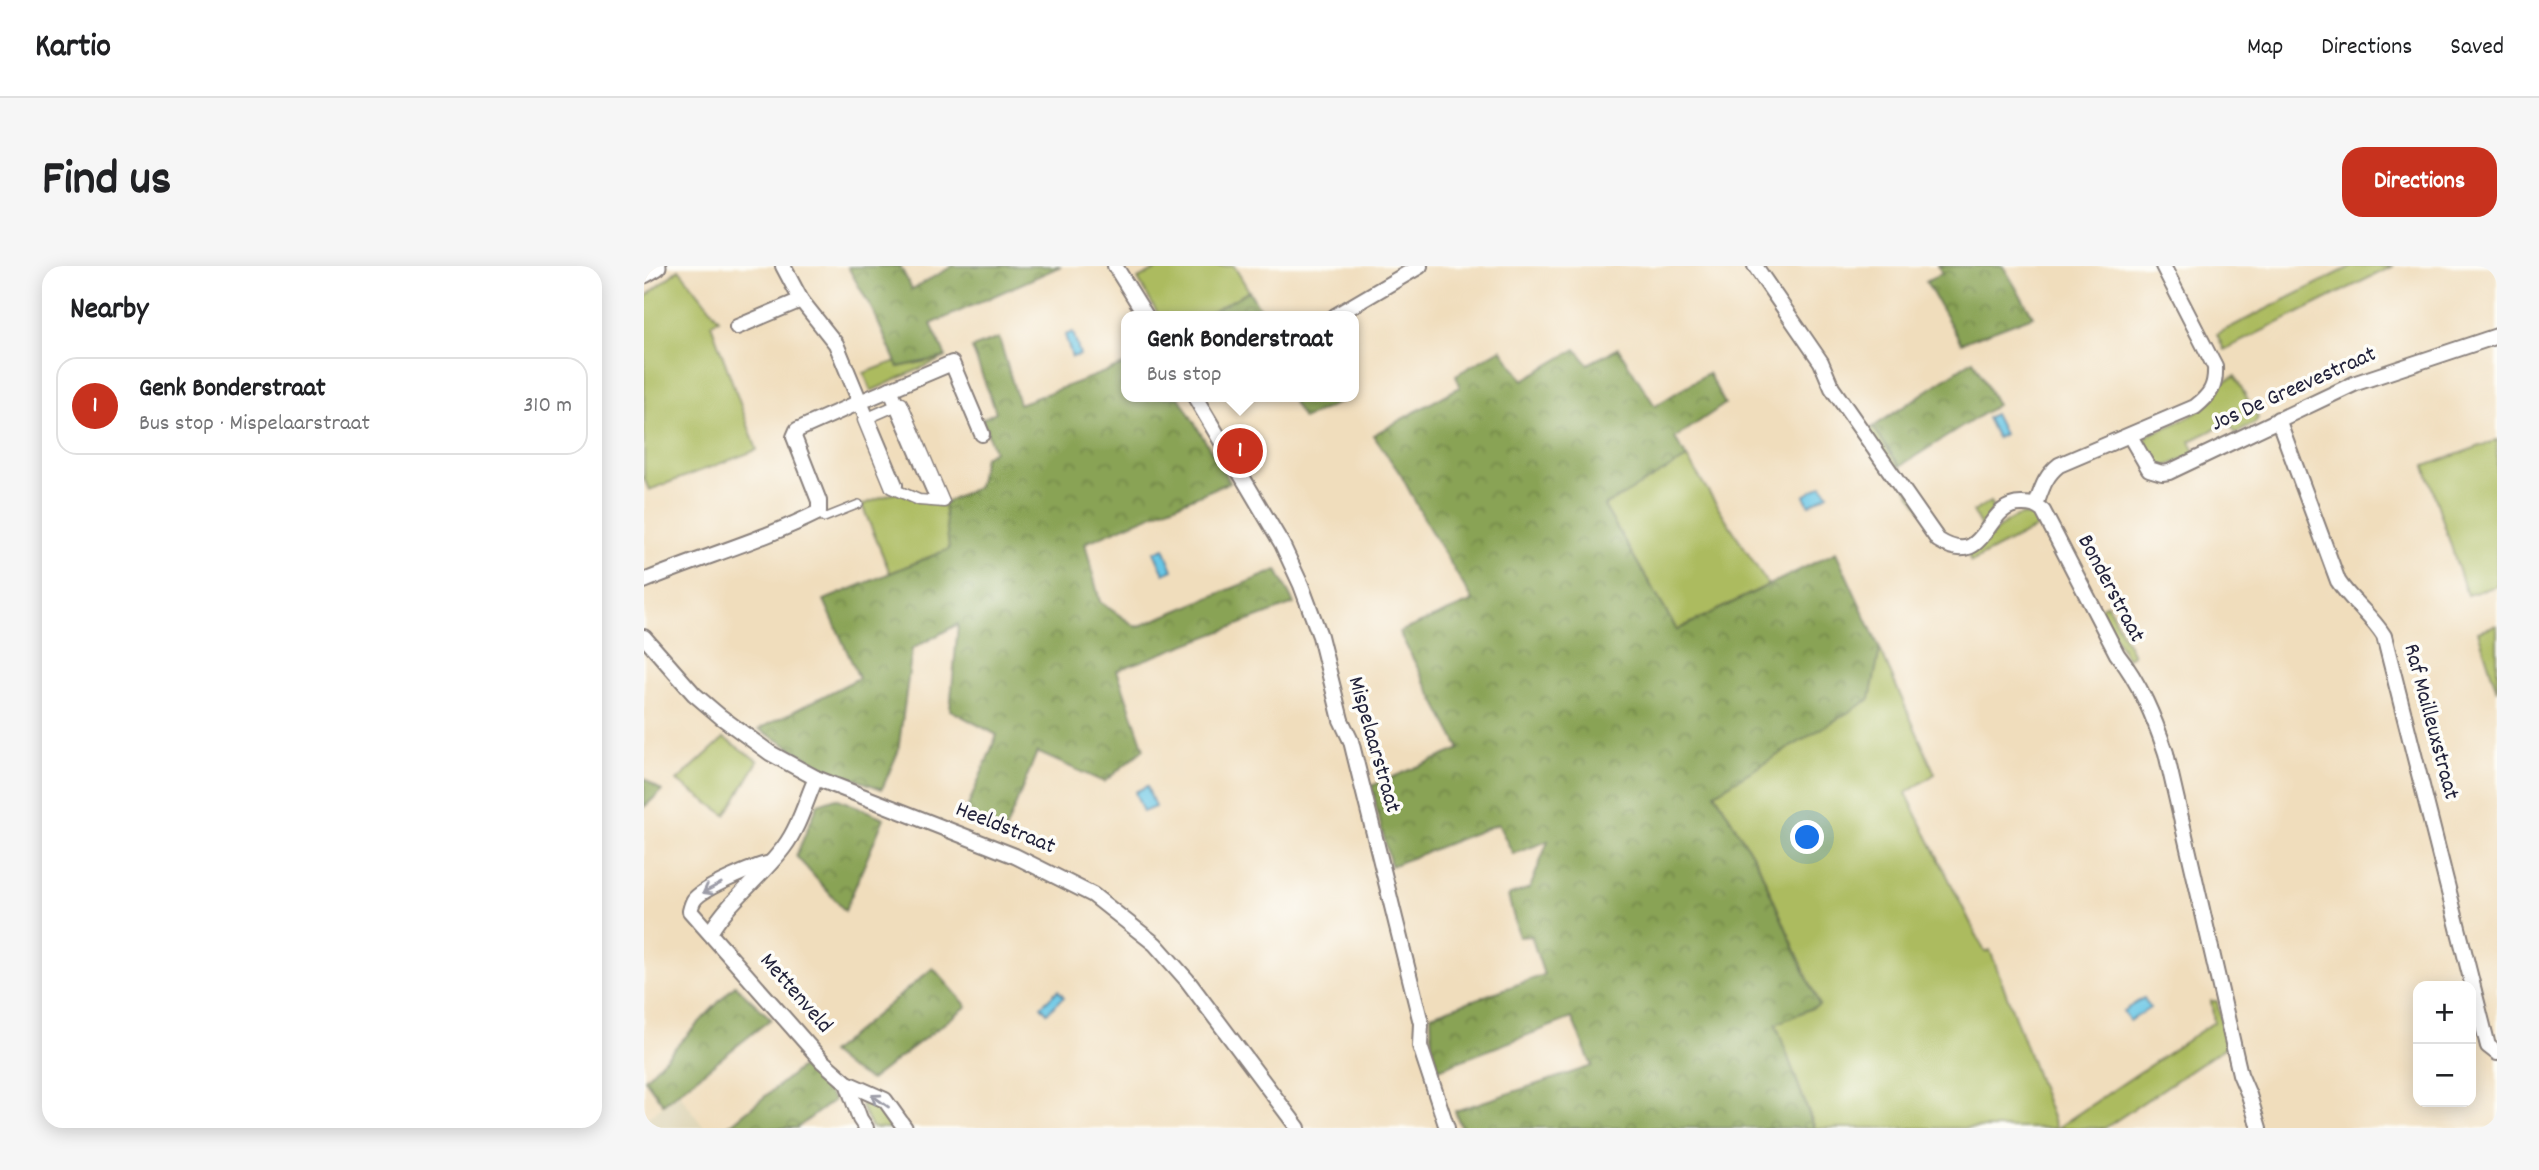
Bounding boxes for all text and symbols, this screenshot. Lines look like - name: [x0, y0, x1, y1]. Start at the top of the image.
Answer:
- text: Kartio: [35, 25, 111, 72]
- text: Map: [2247, 31, 2283, 65]
- text: Directions: [2321, 31, 2412, 65]
- text: Saved: [2450, 31, 2504, 65]
- text: Find us: [42, 147, 171, 217]
- button: Directions: [2342, 147, 2497, 217]
- text: Nearby: [70, 290, 148, 333]
- popup: [1121, 311, 1359, 402]
- text: Genk Bonderstraat: [1147, 322, 1333, 359]
- street label: Jos De Greevestraat: [2206, 339, 2382, 441]
- text: Bus stop: [1147, 359, 1222, 392]
- text: Genk Bonderstraat: [139, 371, 326, 408]
- text: 1: [92, 390, 98, 423]
- text: 310 m: [523, 390, 572, 423]
- text: Bus stop · Mispelaarstraat: [139, 408, 370, 441]
- pin: 1: [1217, 425, 1263, 477]
- street label: Bonderstraat: [2068, 529, 2152, 649]
- street label: Raf Mailleuxstraat: [2393, 640, 2467, 804]
- street label: Mispelaarstraat: [1338, 673, 1408, 817]
- street label: Heeldstraat: [950, 794, 1060, 864]
- your location: [1790, 820, 1824, 854]
- one-way arrow: [702, 882, 723, 895]
- street label: Mettenveld: [751, 946, 839, 1042]
- map controls: [2413, 981, 2476, 1107]
- button: +: [2413, 981, 2476, 1044]
- button: −: [2413, 1044, 2476, 1107]
- one-way arrow: [871, 1093, 890, 1108]

